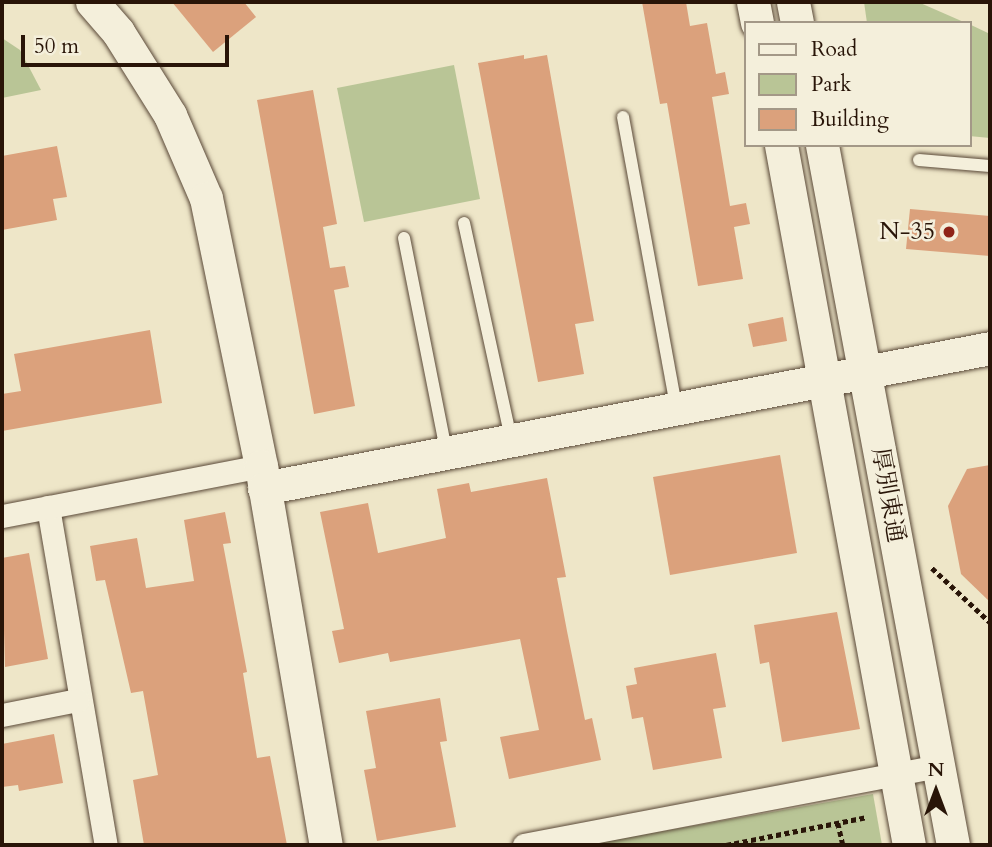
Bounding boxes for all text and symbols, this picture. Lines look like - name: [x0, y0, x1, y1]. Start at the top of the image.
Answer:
- scale bar: [24, 21, 233, 65]
- legend: [744, 21, 971, 147]
- text: 50 m: [34, 32, 79, 61]
- text: Road: [811, 35, 857, 64]
- text: Park: [811, 70, 851, 99]
- text: Building: [811, 105, 889, 134]
- place label: N-35: [879, 218, 935, 246]
- marker: N-35: [941, 224, 957, 240]
- street label: 厚別東通: [865, 445, 911, 545]
- north arrow: [901, 756, 971, 826]
- text: N: [928, 757, 944, 783]

